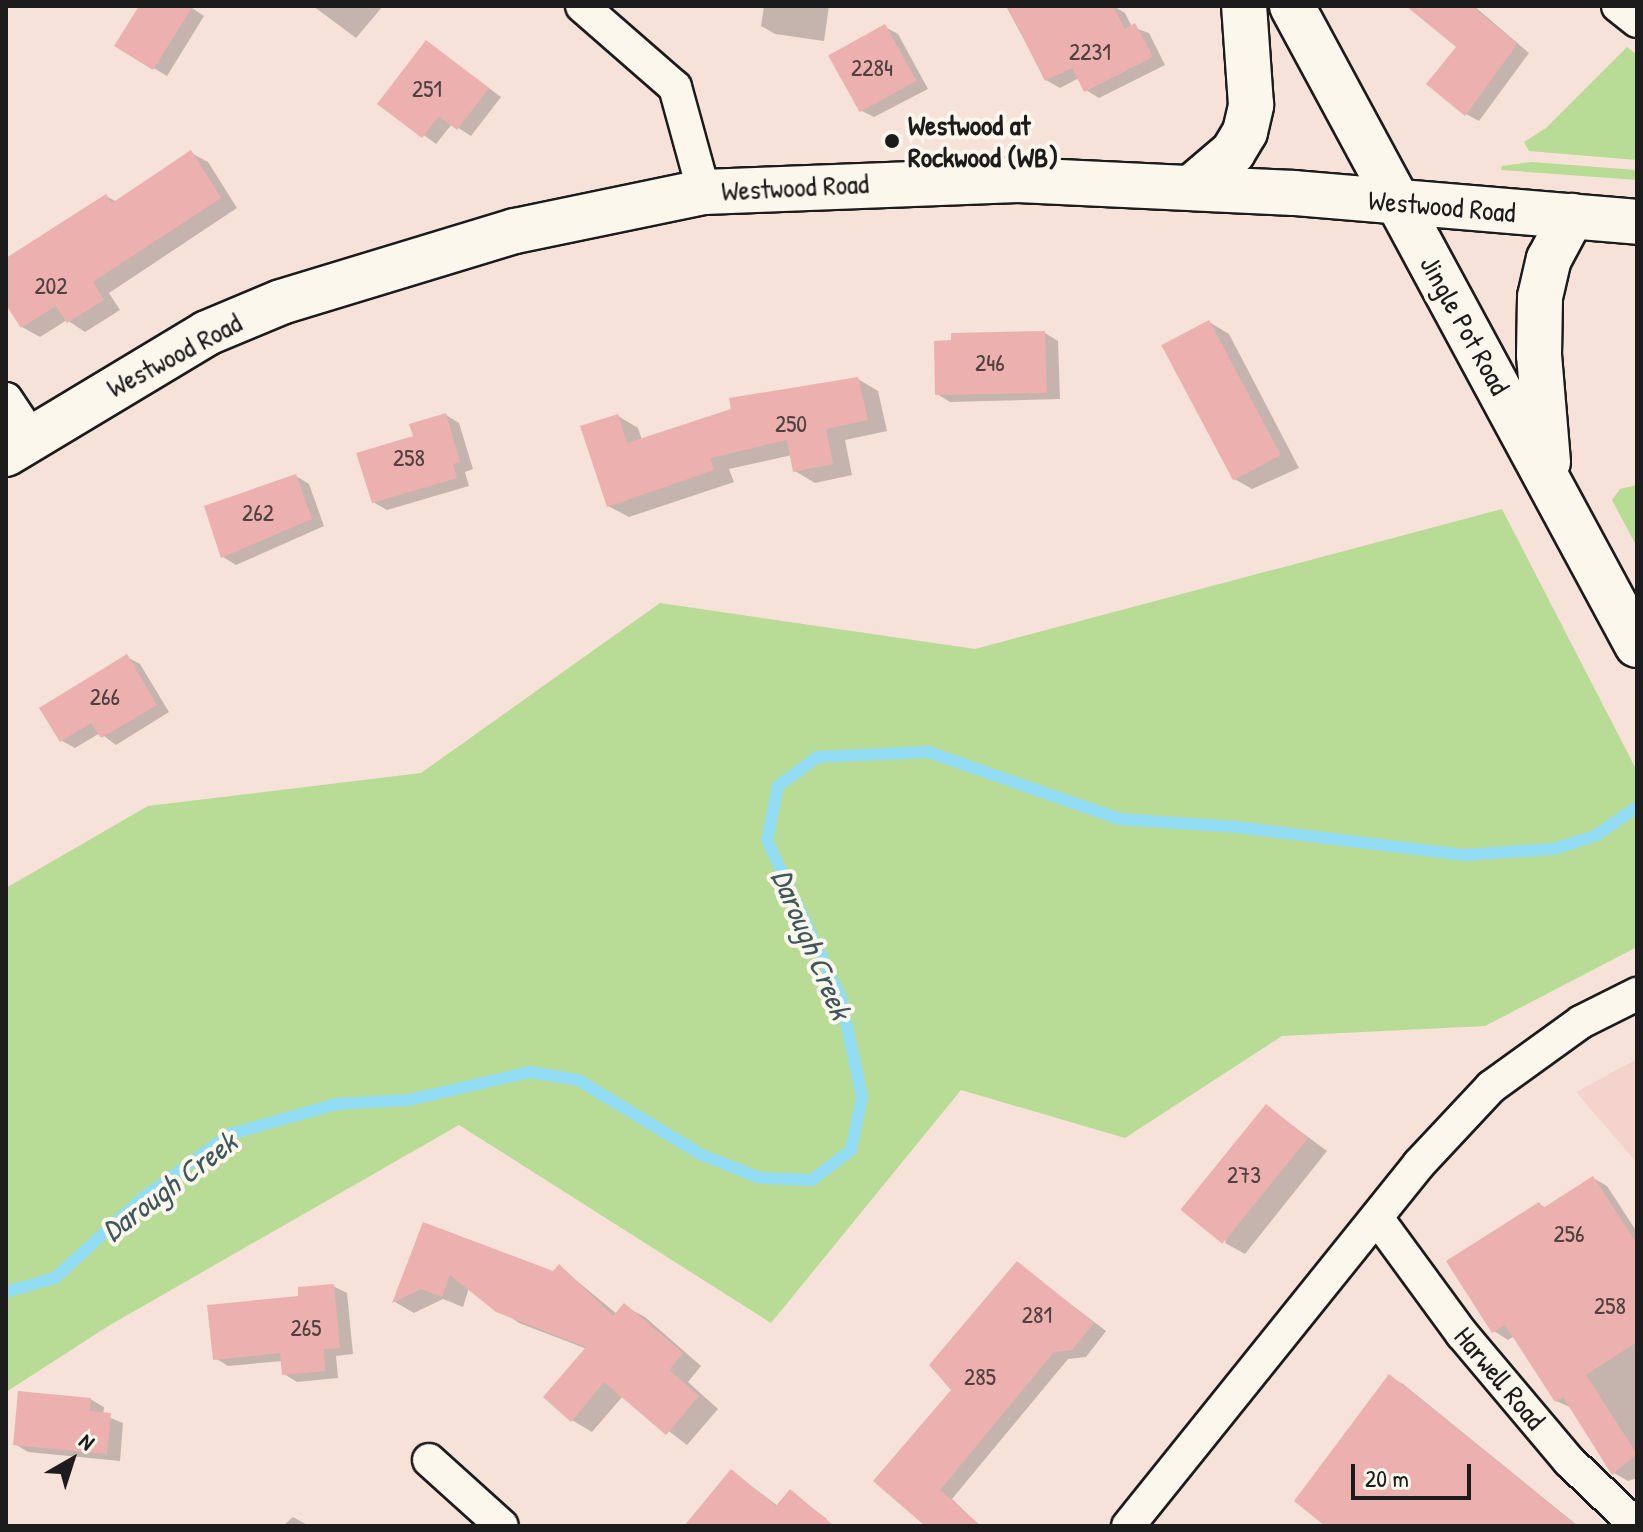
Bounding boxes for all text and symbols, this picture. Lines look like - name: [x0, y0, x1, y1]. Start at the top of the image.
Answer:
- house number: 2231: [1069, 38, 1111, 66]
- house number: 2284: [851, 54, 893, 82]
- house number: 251: [412, 75, 442, 103]
- place label: Westwood at Rockwood (WB): [908, 108, 1058, 174]
- marker: Westwood at Rockwood (WB): [883, 132, 901, 150]
- street label: Westwood Road: [720, 166, 870, 208]
- street label: Westwood Road: [1367, 183, 1517, 229]
- street label: Jingle Pot Road: [1413, 250, 1517, 400]
- house number: 202: [34, 272, 68, 300]
- street label: Westwood Road: [101, 306, 247, 404]
- house number: 246: [975, 349, 1005, 377]
- house number: 250: [775, 410, 807, 438]
- house number: 258: [393, 444, 425, 472]
- house number: 262: [242, 499, 274, 527]
- house number: 266: [90, 683, 120, 711]
- water label: Darough Creek: [764, 864, 860, 1024]
- water label: Darough Creek: [95, 1124, 243, 1248]
- house number: 273: [1227, 1161, 1261, 1189]
- house number: 256: [1554, 1220, 1584, 1248]
- house number: 258: [1594, 1292, 1626, 1320]
- house number: 281: [1022, 1301, 1052, 1329]
- house number: 265: [291, 1314, 321, 1342]
- street label: Harwell Road: [1447, 1320, 1553, 1436]
- house number: 285: [964, 1363, 996, 1391]
- north arrow: [32, 1420, 112, 1500]
- text: N: [73, 1426, 101, 1457]
- scale bar: [1355, 1448, 1475, 1498]
- text: 20 m: [1365, 1462, 1409, 1494]

